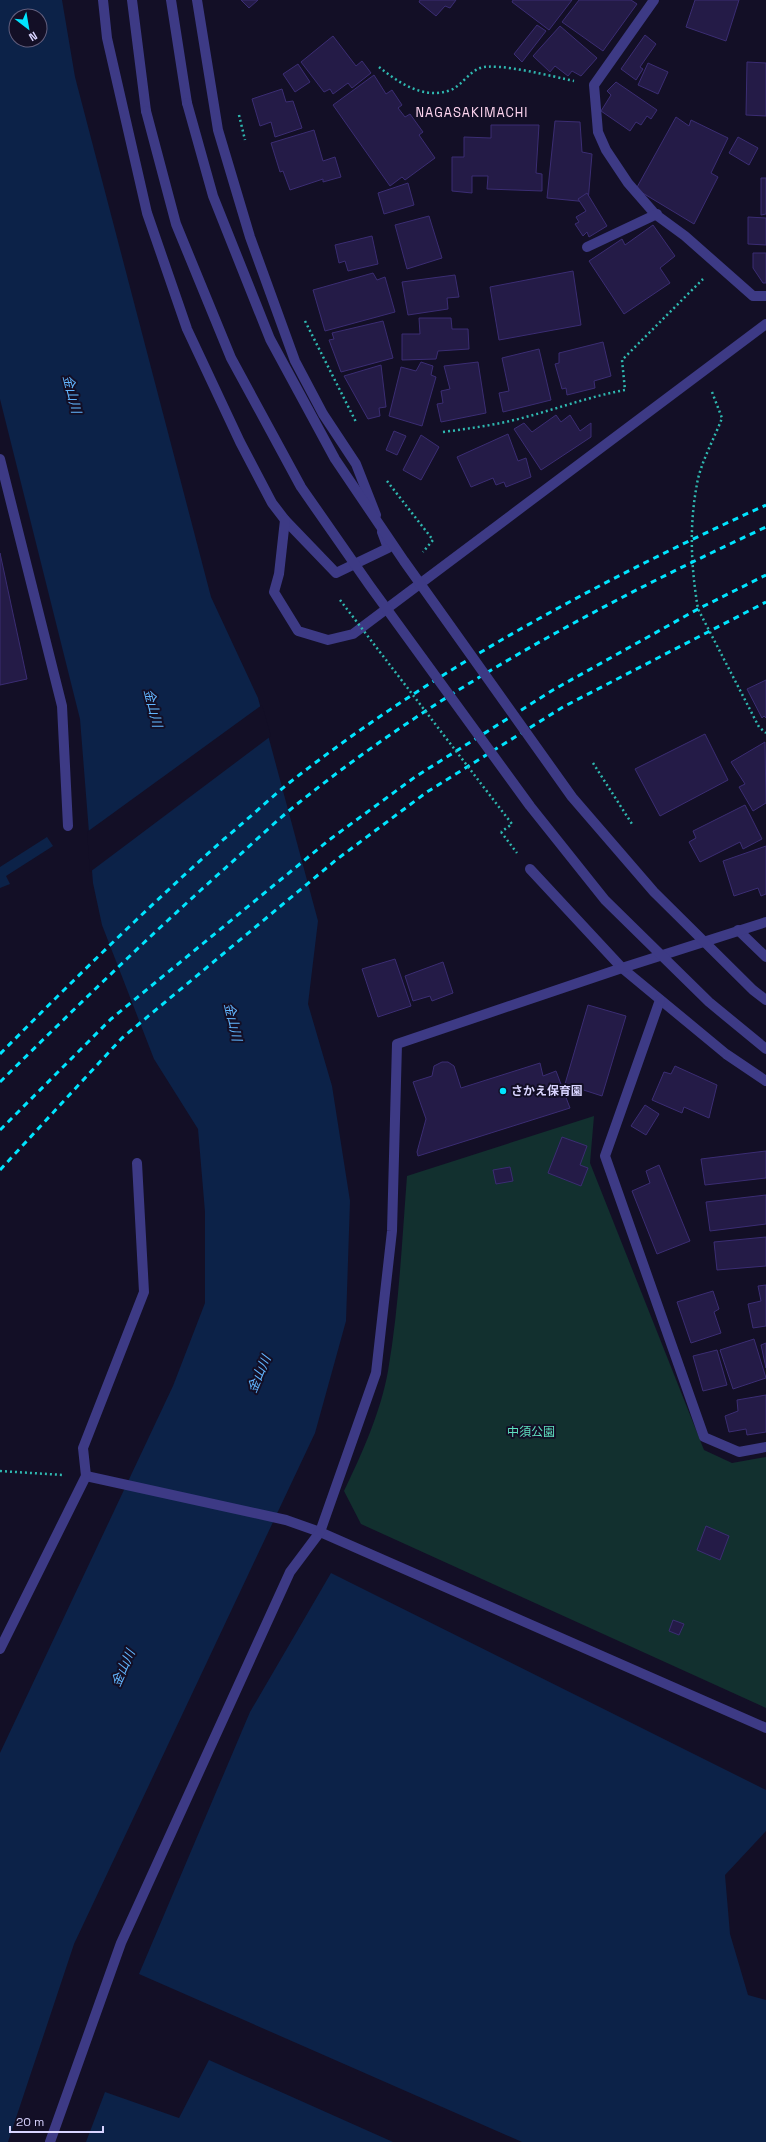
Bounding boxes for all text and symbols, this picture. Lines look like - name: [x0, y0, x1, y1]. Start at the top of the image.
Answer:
- north arrow: [8, 8, 48, 48]
- text: N: [26, 29, 40, 44]
- district label: NAGASAKIMACHI: [415, 104, 529, 121]
- water label: 金山川: [59, 373, 85, 417]
- water label: 金山川: [140, 687, 166, 731]
- water label: 金山川: [220, 1001, 246, 1045]
- place label: さかえ保育園: [511, 1083, 583, 1099]
- marker: さかえ保育園: [498, 1086, 508, 1096]
- water label: 金山川: [244, 1351, 275, 1395]
- park label: 中須公園: [507, 1424, 555, 1440]
- water label: 金山川: [107, 1645, 140, 1689]
- scale bar: [10, 2108, 103, 2134]
- text: 20 m: [16, 2114, 44, 2130]

